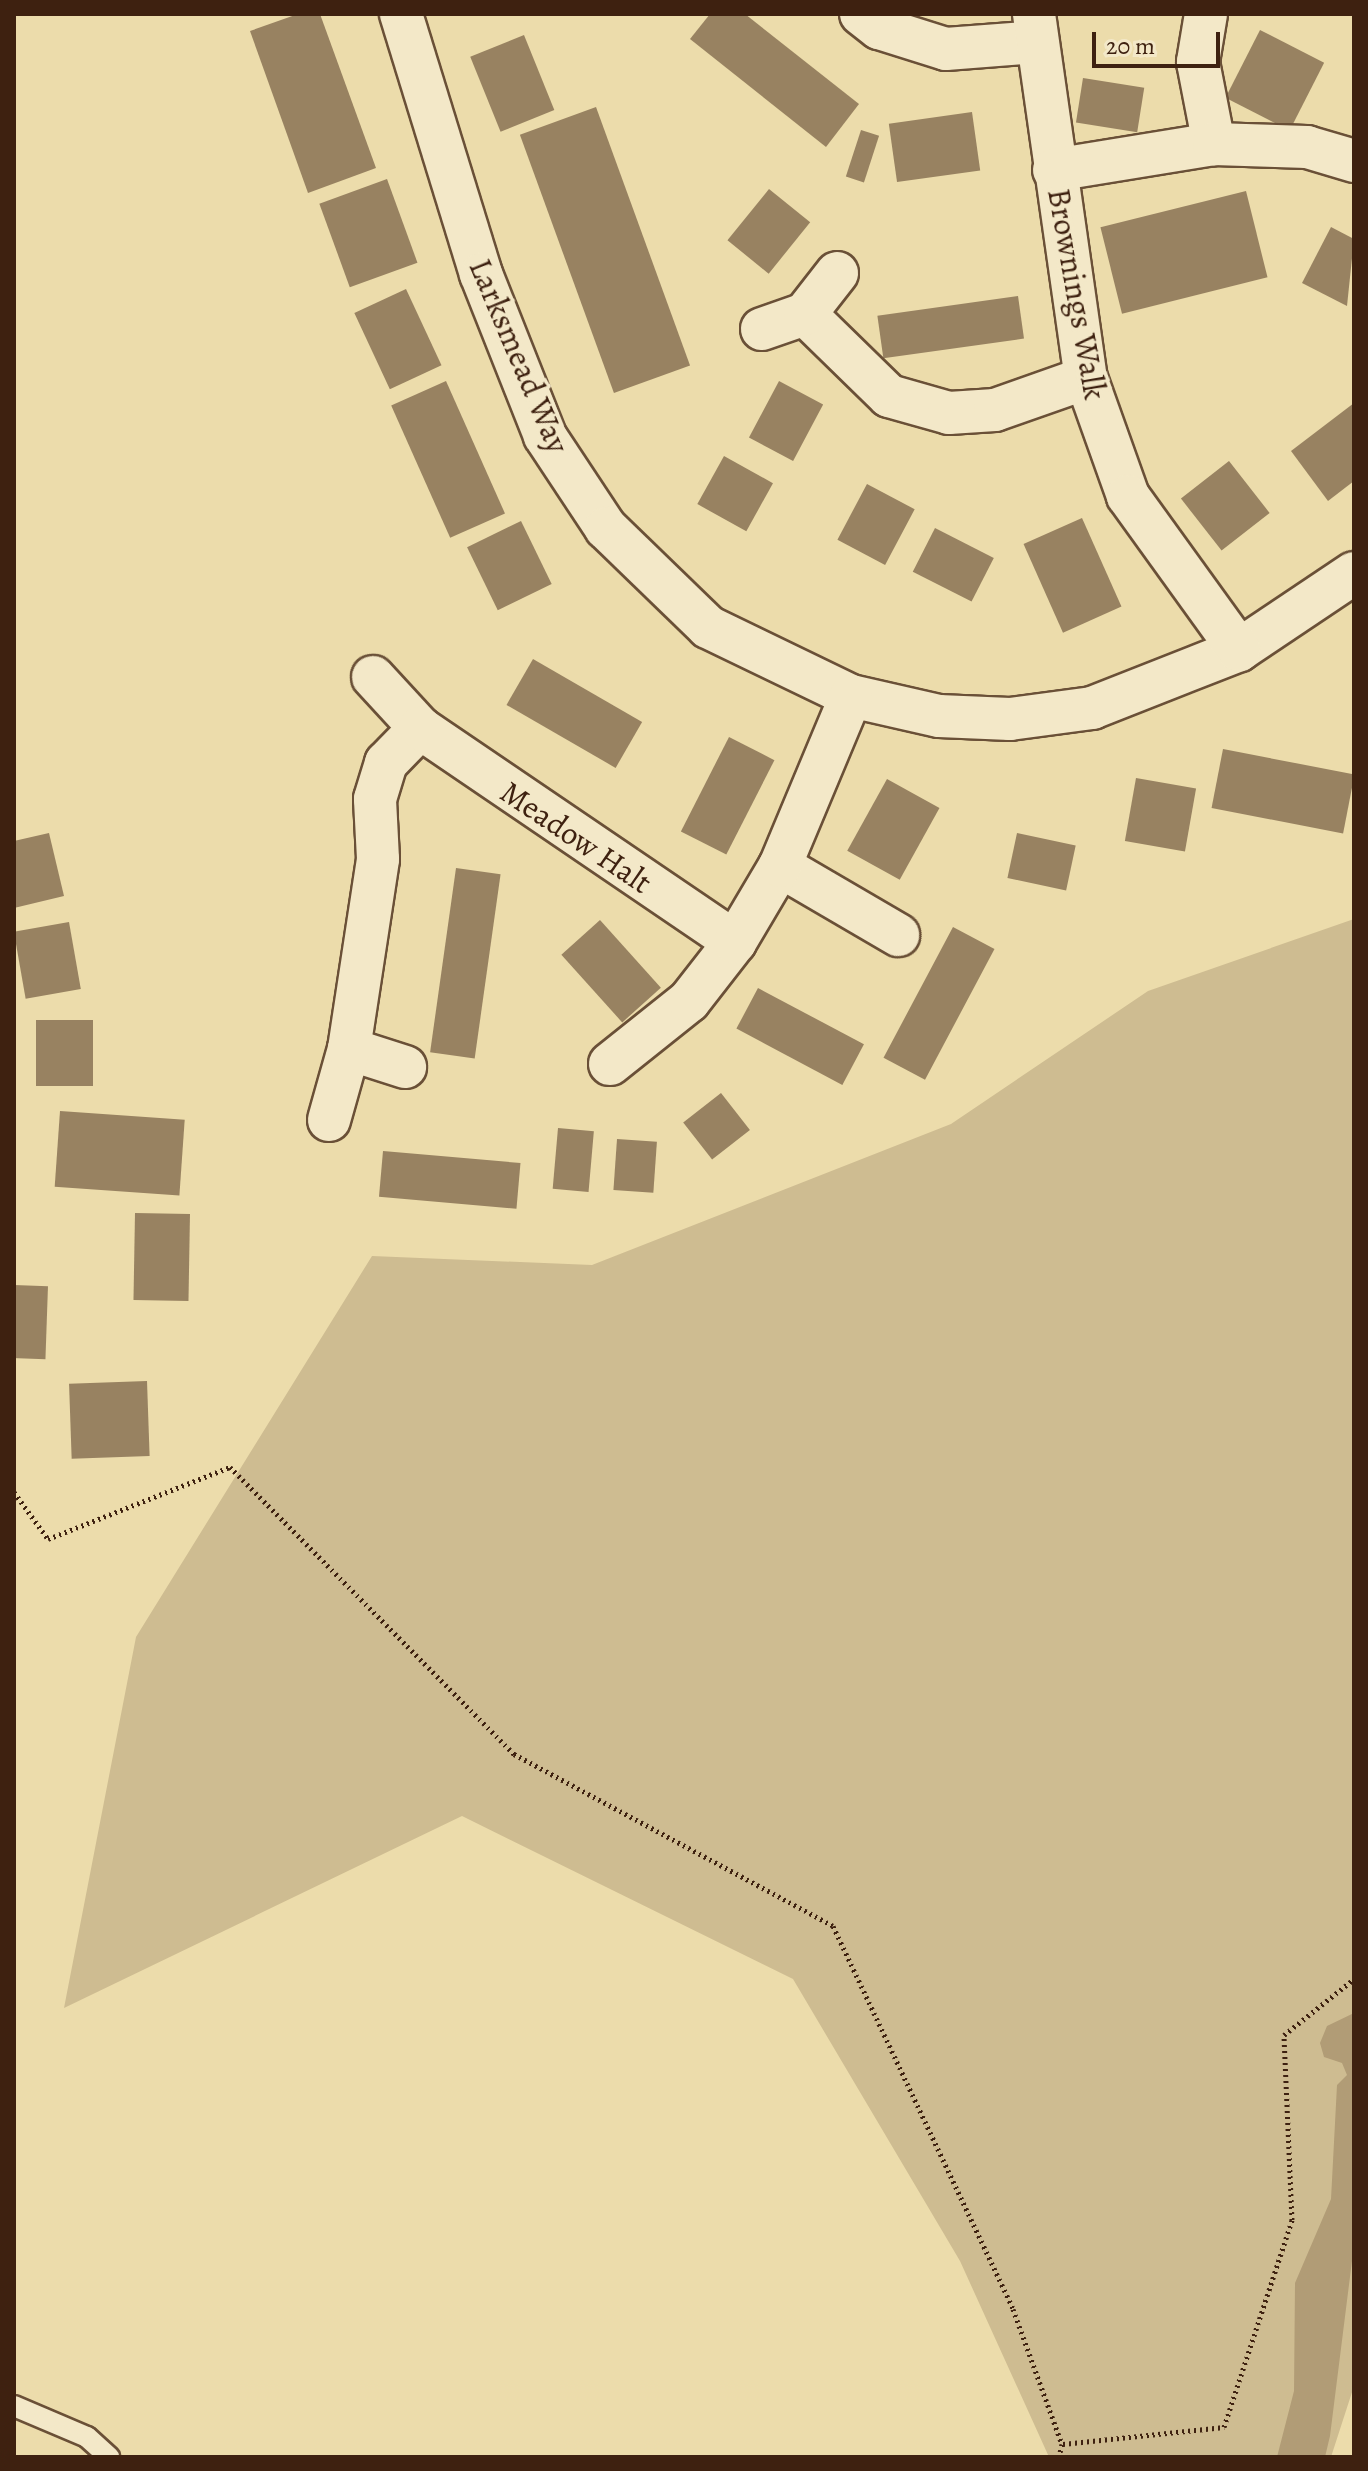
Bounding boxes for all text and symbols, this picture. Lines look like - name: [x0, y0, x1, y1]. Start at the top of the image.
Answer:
- scale bar: [1096, 16, 1224, 66]
- text: 20 m: [1106, 30, 1155, 62]
- street label: Brownings Walk: [1040, 185, 1114, 403]
- street label: Larksmead Way: [461, 253, 577, 459]
- street label: Meadow Halt: [493, 772, 659, 902]

